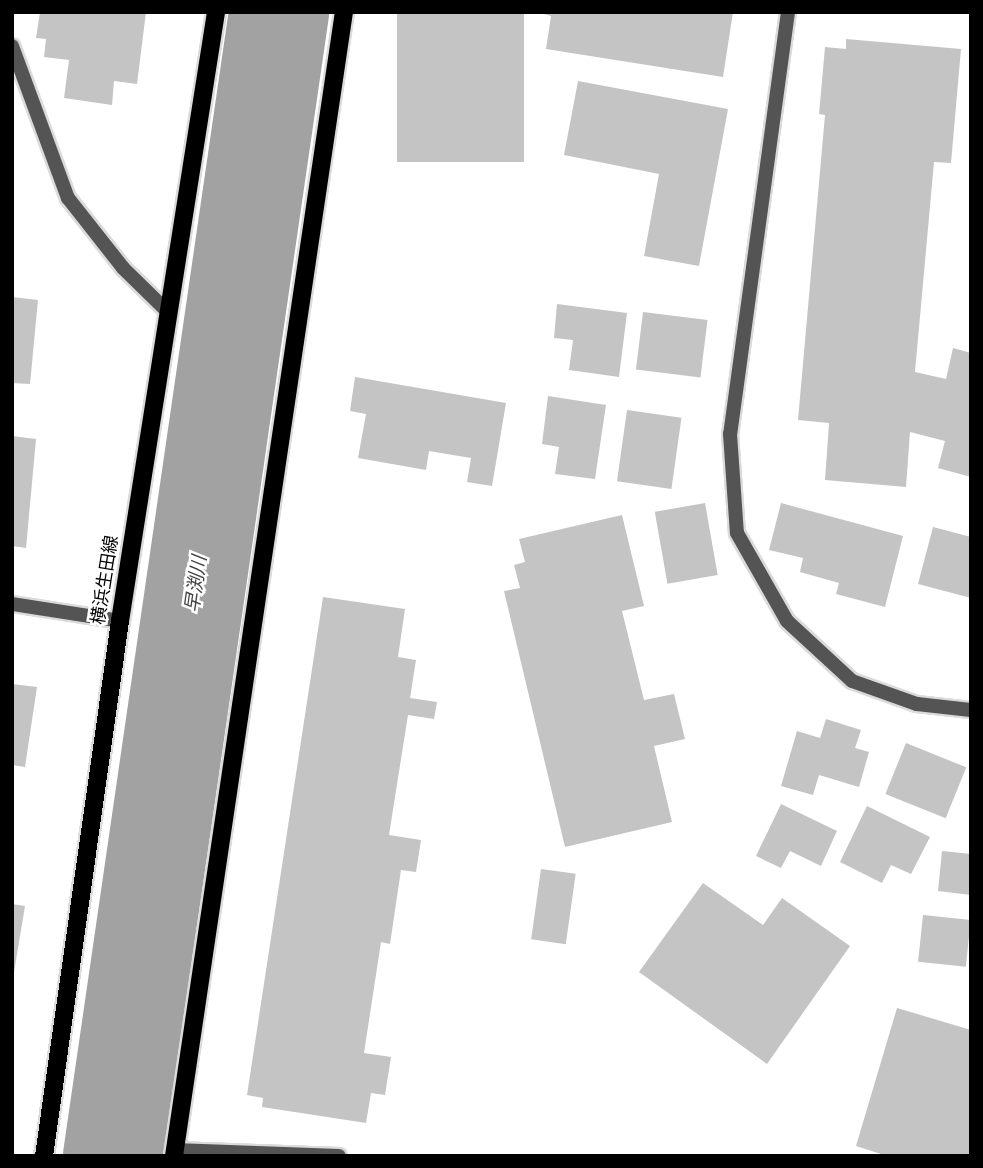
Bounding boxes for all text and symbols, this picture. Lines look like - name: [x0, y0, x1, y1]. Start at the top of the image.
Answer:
- street label: 横浜生田線: [87, 534, 123, 626]
- water label: 早渕川: [181, 554, 211, 614]

